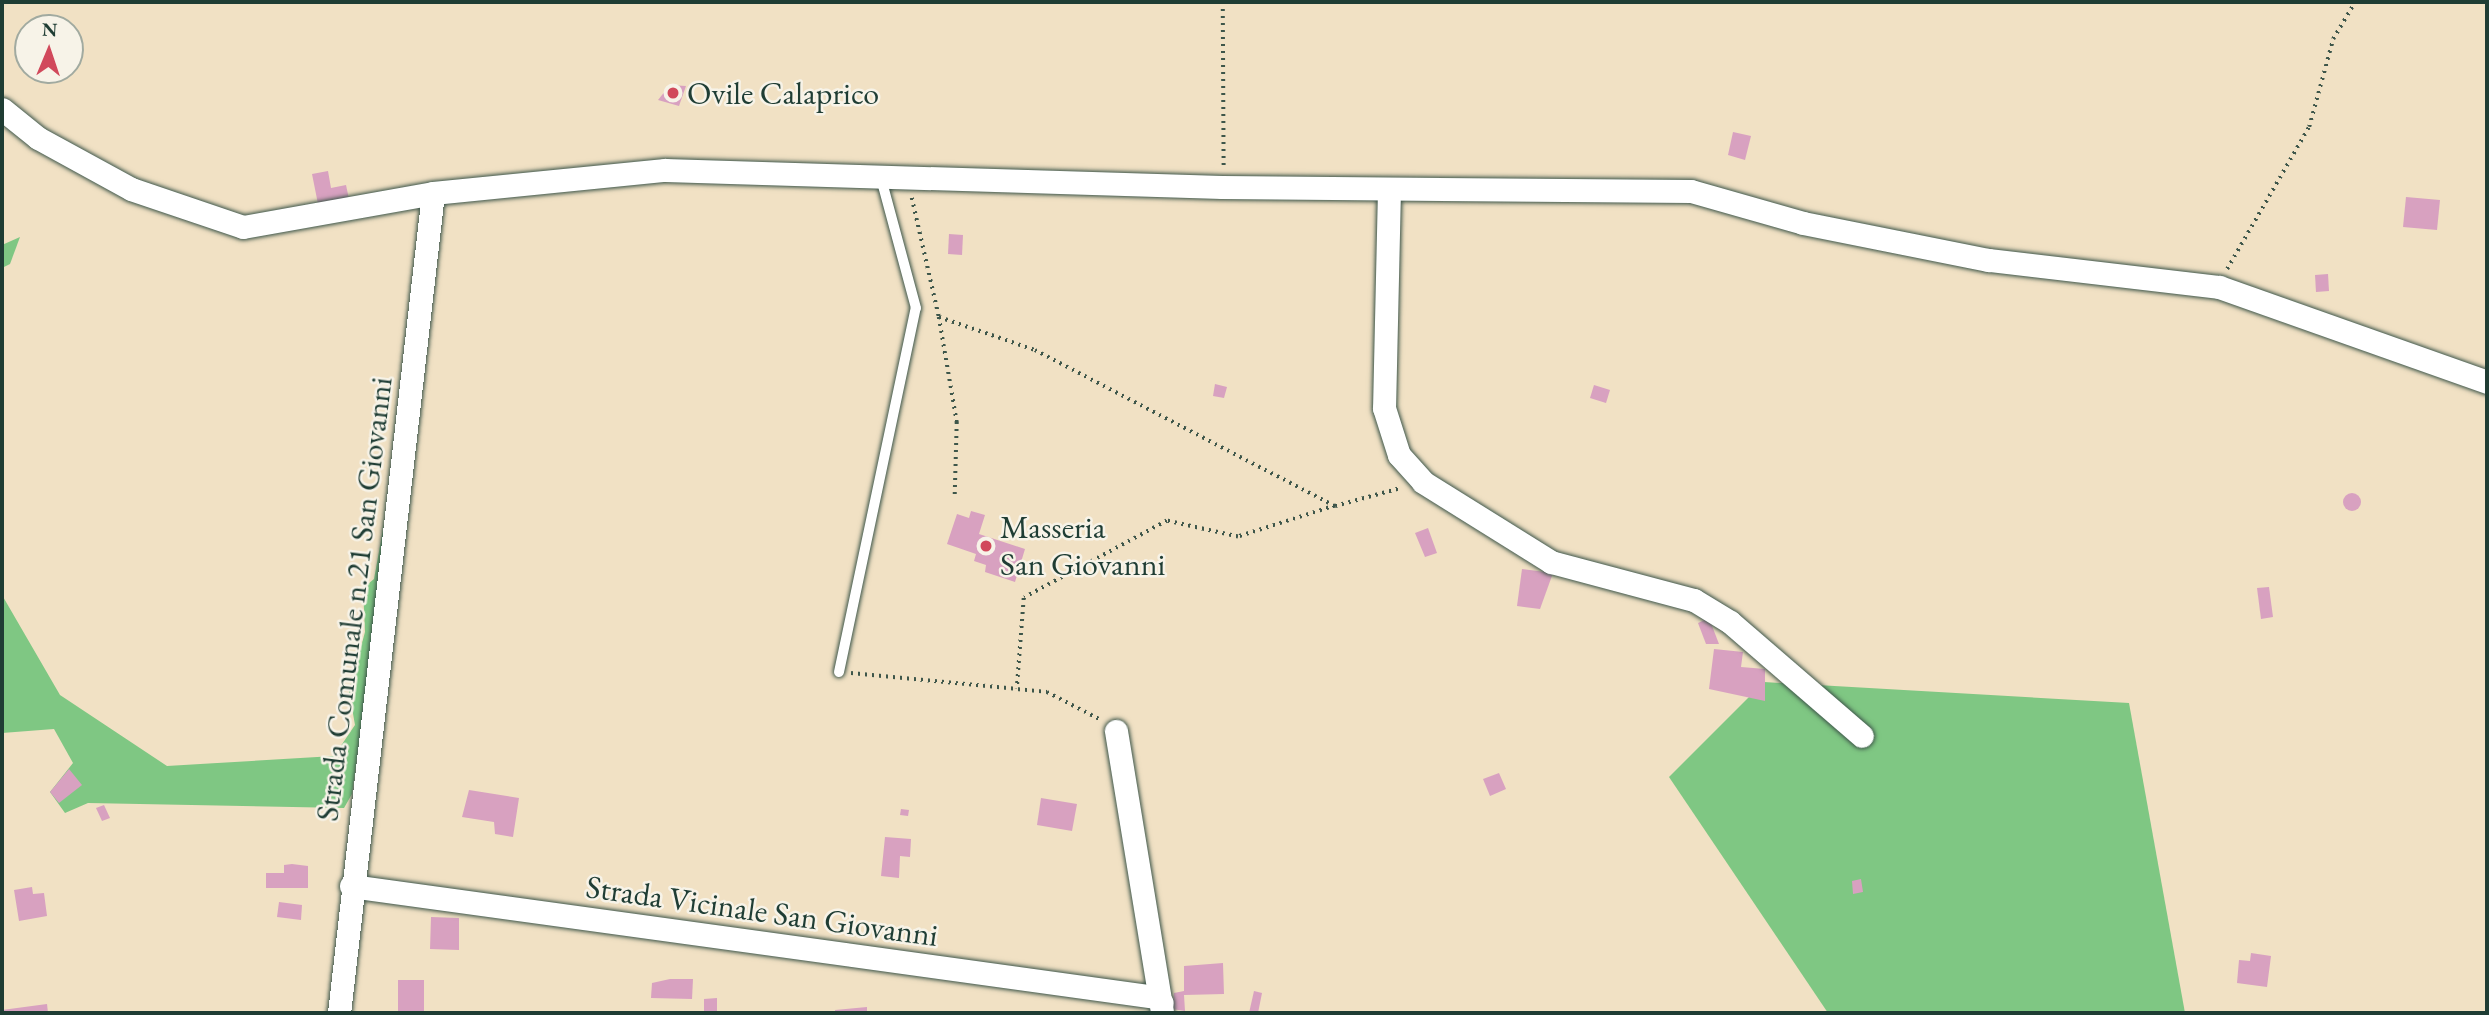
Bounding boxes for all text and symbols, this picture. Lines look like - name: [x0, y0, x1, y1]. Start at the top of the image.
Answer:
- north arrow: [14, 14, 84, 84]
- text: N: [42, 17, 58, 42]
- place label: Ovile Calaprico: [687, 74, 879, 112]
- marker: Ovile Calaprico: [665, 85, 681, 101]
- street label: Strada Comunale n.21 San Giovanni: [308, 375, 400, 823]
- place label: Masseria San Giovanni: [1000, 509, 1165, 584]
- marker: Masseria San Giovanni: [978, 538, 994, 554]
- street label: Strada Vicinale San Giovanni: [584, 867, 940, 955]

